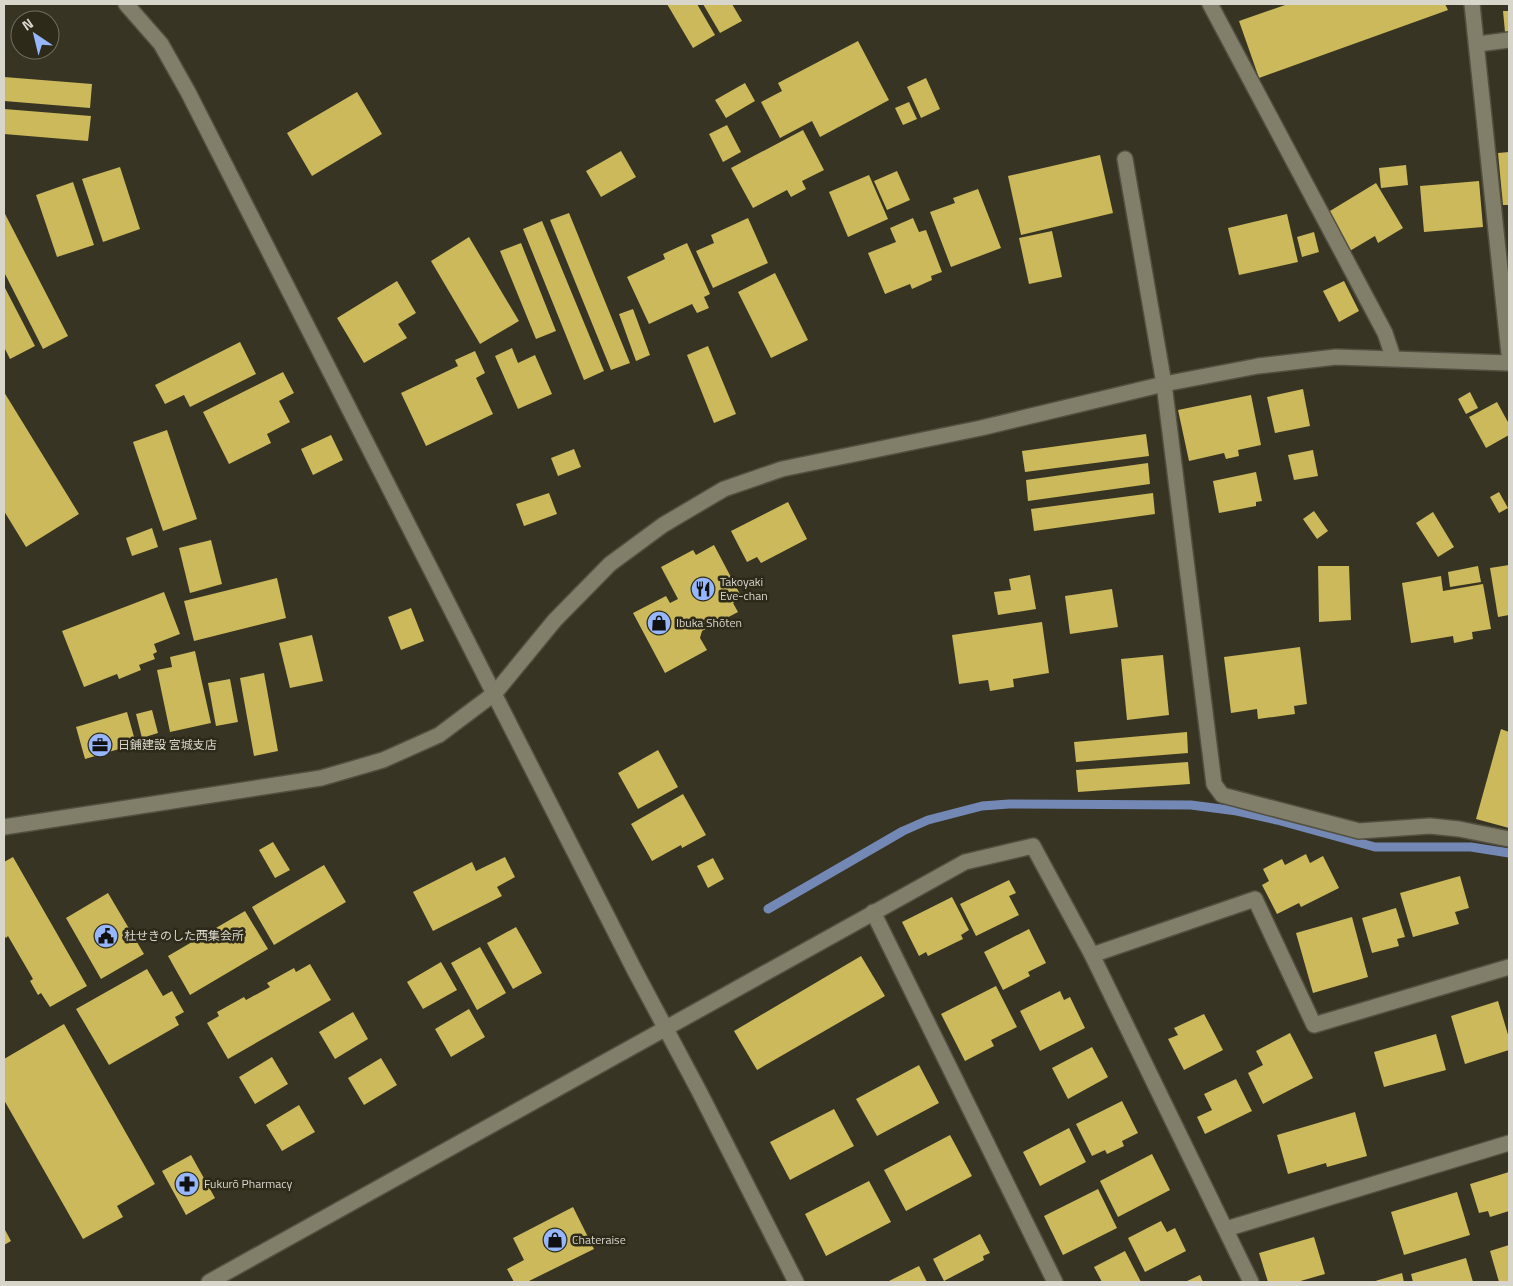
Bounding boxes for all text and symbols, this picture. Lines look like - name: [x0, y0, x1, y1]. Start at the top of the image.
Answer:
- north arrow: [10, 10, 60, 60]
- text: N: [17, 13, 37, 35]
- place label: Takoyaki Eve-chan: [720, 572, 768, 605]
- restaurant icon: Takoyaki Eve-chan: [690, 576, 716, 602]
- shop icon: Ibuka Shōten: [646, 610, 672, 636]
- place label: Ibuka Shōten: [676, 613, 742, 632]
- office icon: 日鋪建設 宮城支店: [87, 732, 113, 758]
- place label: 日鋪建設 宮城支店: [118, 735, 217, 754]
- public building icon: 杜せきのした西集会所: [93, 923, 119, 949]
- place label: 杜せきのした西集会所: [124, 926, 244, 945]
- pharmacy icon: Fukurō Pharmacy: [174, 1171, 200, 1197]
- place label: Fukurō Pharmacy: [204, 1174, 293, 1193]
- shop icon: Chateraise: [542, 1227, 568, 1253]
- place label: Chateraise: [572, 1230, 626, 1249]

